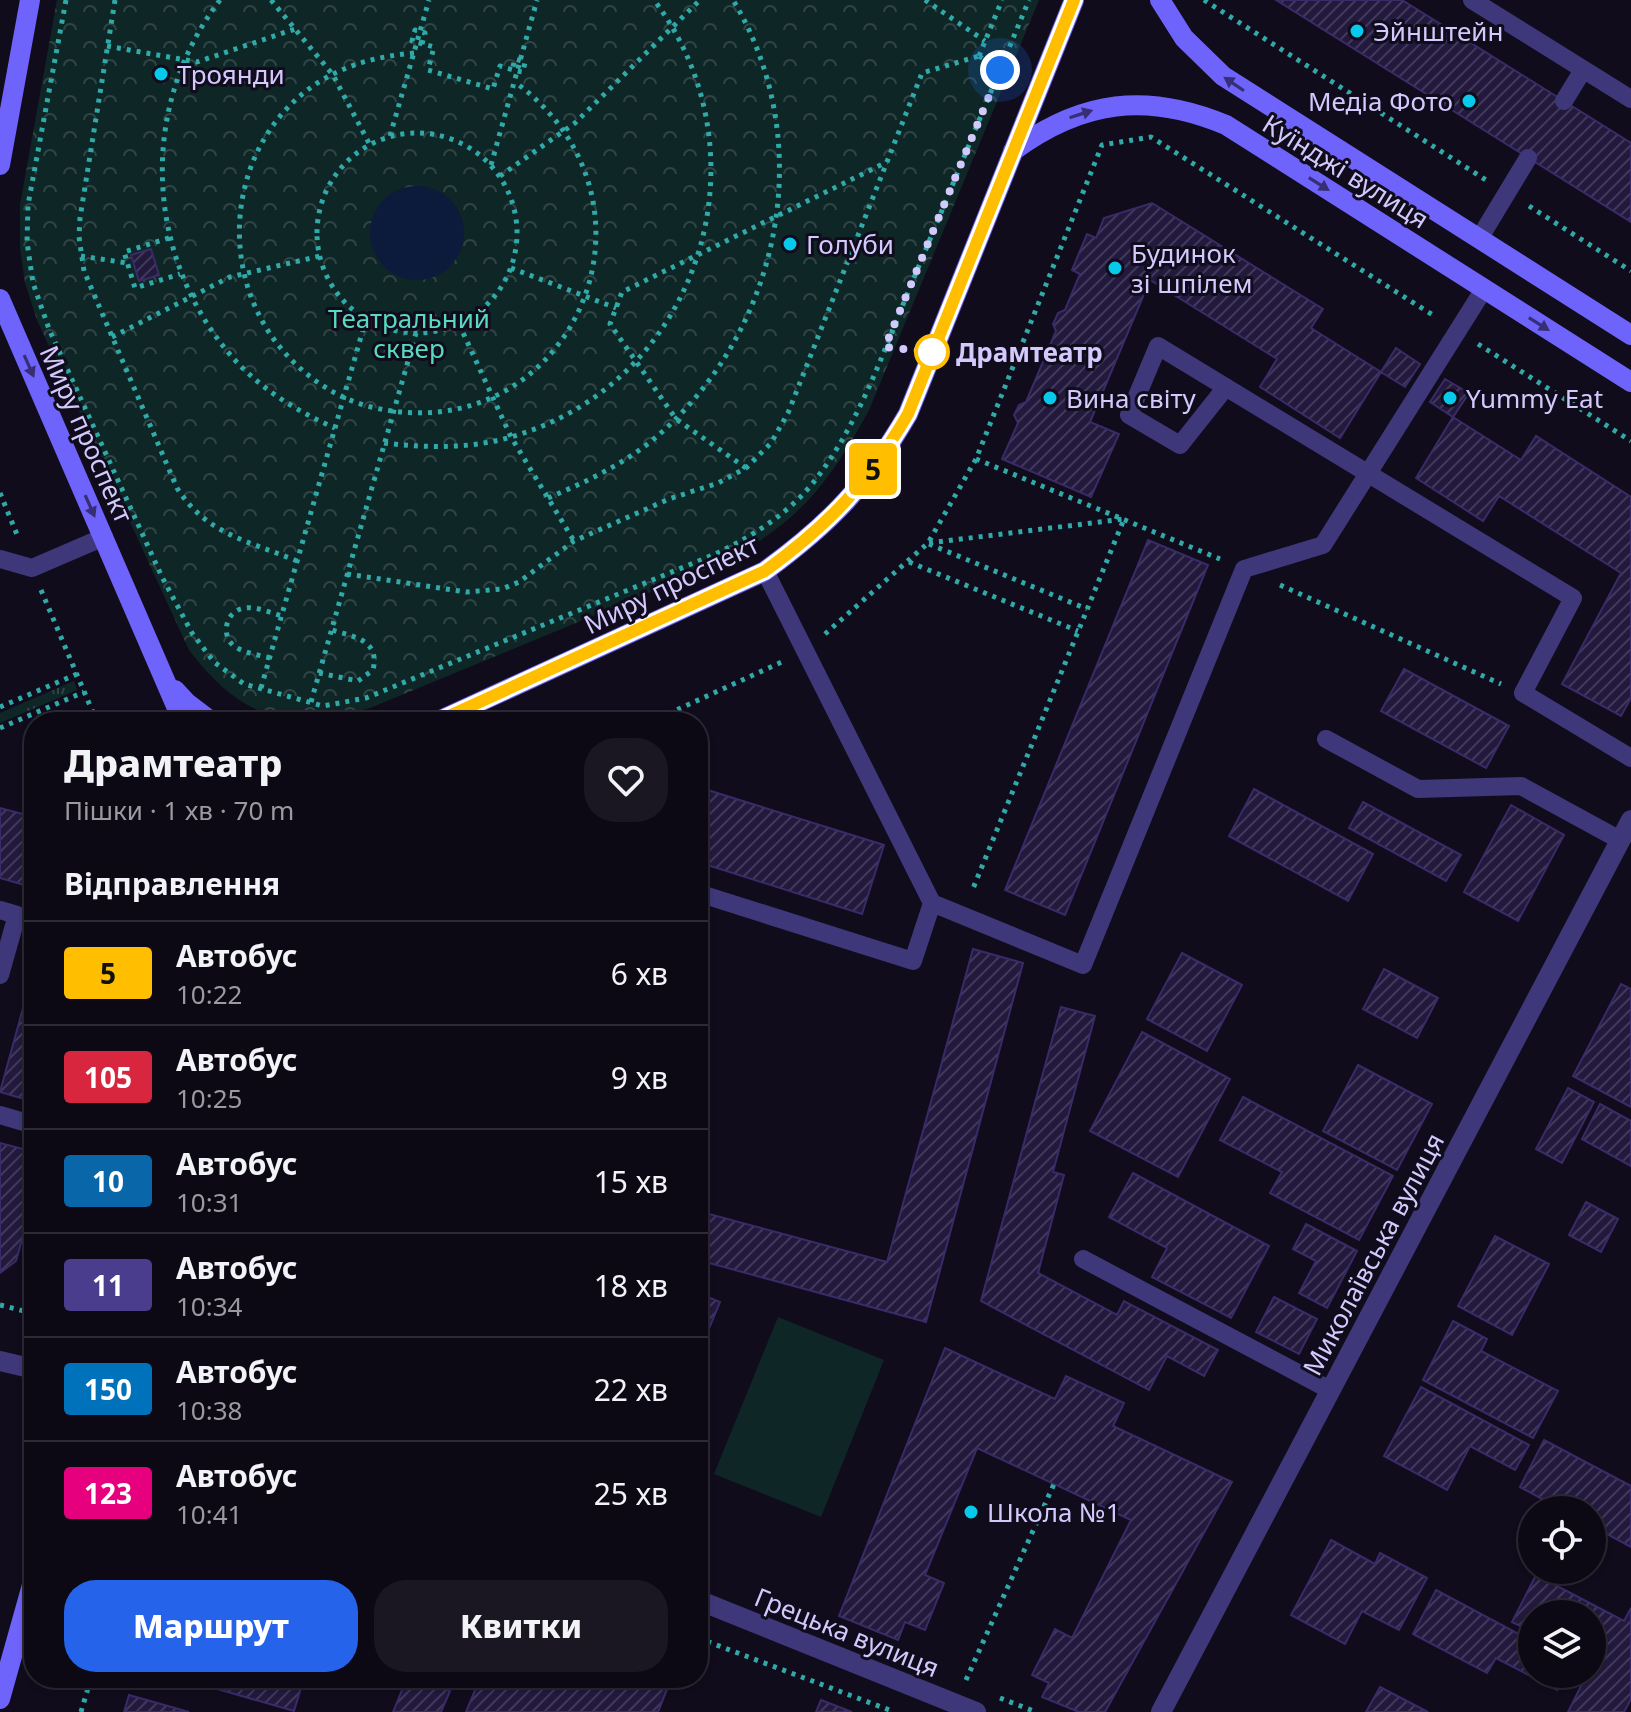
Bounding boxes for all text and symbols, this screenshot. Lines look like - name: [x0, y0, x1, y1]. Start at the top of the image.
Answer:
- place label: Эйнштейн: [1373, 13, 1503, 49]
- marker: Эйнштейн: [1348, 22, 1366, 40]
- your location: [980, 50, 1020, 90]
- place label: Троянди: [177, 56, 285, 92]
- marker: Троянди: [152, 65, 170, 83]
- one-way arrow: [1223, 77, 1245, 92]
- place label: Медіа Фото: [1308, 83, 1453, 119]
- marker: Медіа Фото: [1460, 92, 1478, 110]
- street label: Куїнджі вулиця: [1256, 106, 1436, 236]
- one-way arrow: [1069, 107, 1093, 120]
- one-way arrow: [1308, 177, 1330, 191]
- place label: Голуби: [806, 226, 894, 262]
- marker: Голуби: [781, 235, 799, 253]
- place label: Будинок зі шпілем: [1131, 235, 1252, 301]
- marker: Будинок зі шпілем: [1106, 259, 1124, 277]
- park label: Театральний сквер: [328, 300, 490, 366]
- one-way arrow: [1528, 316, 1550, 330]
- place label: Драмтеатр: [956, 334, 1103, 370]
- marker: Драмтеатр: [915, 335, 949, 369]
- street label: Миру проспект: [32, 340, 142, 528]
- one-way arrow: [23, 355, 36, 378]
- place label: Вина світу: [1066, 380, 1197, 416]
- place label: Yummy Eat: [1466, 380, 1603, 416]
- marker: Вина світу: [1041, 389, 1059, 407]
- marker: Yummy Eat: [1441, 389, 1459, 407]
- line badge: 5: [847, 443, 899, 495]
- text: 5: [865, 450, 881, 488]
- one-way arrow: [83, 494, 97, 517]
- street label: Миру проспект: [577, 526, 765, 642]
- text: Драмтеатр: [64, 736, 282, 788]
- button: heart: [584, 738, 668, 822]
- text: Пішки · 1 хв · 70 m: [64, 792, 294, 828]
- text: Відправлення: [64, 863, 280, 904]
- text: Автобус: [176, 935, 298, 976]
- text: 6 хв: [611, 953, 668, 994]
- text: 5: [100, 954, 116, 992]
- text: 10:22: [176, 976, 242, 1012]
- text: Автобус: [176, 1039, 298, 1080]
- text: 9 хв: [611, 1057, 668, 1098]
- text: 105: [84, 1058, 132, 1096]
- text: 10:25: [176, 1080, 242, 1116]
- street label: Миколаївська вулиця: [1294, 1126, 1452, 1382]
- text: Автобус: [176, 1143, 298, 1184]
- text: 15 хв: [594, 1161, 668, 1202]
- text: 10: [92, 1162, 124, 1200]
- text: 10:31: [176, 1184, 242, 1220]
- text: Автобус: [176, 1247, 298, 1288]
- text: 18 хв: [594, 1265, 668, 1306]
- text: 11: [92, 1266, 124, 1304]
- text: 10:34: [176, 1288, 242, 1324]
- text: Автобус: [176, 1351, 298, 1392]
- text: 22 хв: [594, 1369, 668, 1410]
- text: 150: [84, 1370, 132, 1408]
- text: 10:38: [176, 1392, 242, 1428]
- text: Автобус: [176, 1455, 298, 1496]
- text: 25 хв: [594, 1473, 668, 1514]
- text: 123: [84, 1474, 132, 1512]
- place label: Школа №1: [987, 1494, 1121, 1530]
- text: 10:41: [176, 1496, 242, 1532]
- map controls: [1518, 1496, 1606, 1688]
- button: locate: [1518, 1496, 1606, 1584]
- marker: Школа №1: [962, 1503, 980, 1521]
- street label: Грецька вулиця: [749, 1579, 945, 1685]
- button: Маршрут: [64, 1580, 358, 1672]
- button: Квитки: [374, 1580, 668, 1672]
- button: layers: [1518, 1600, 1606, 1688]

